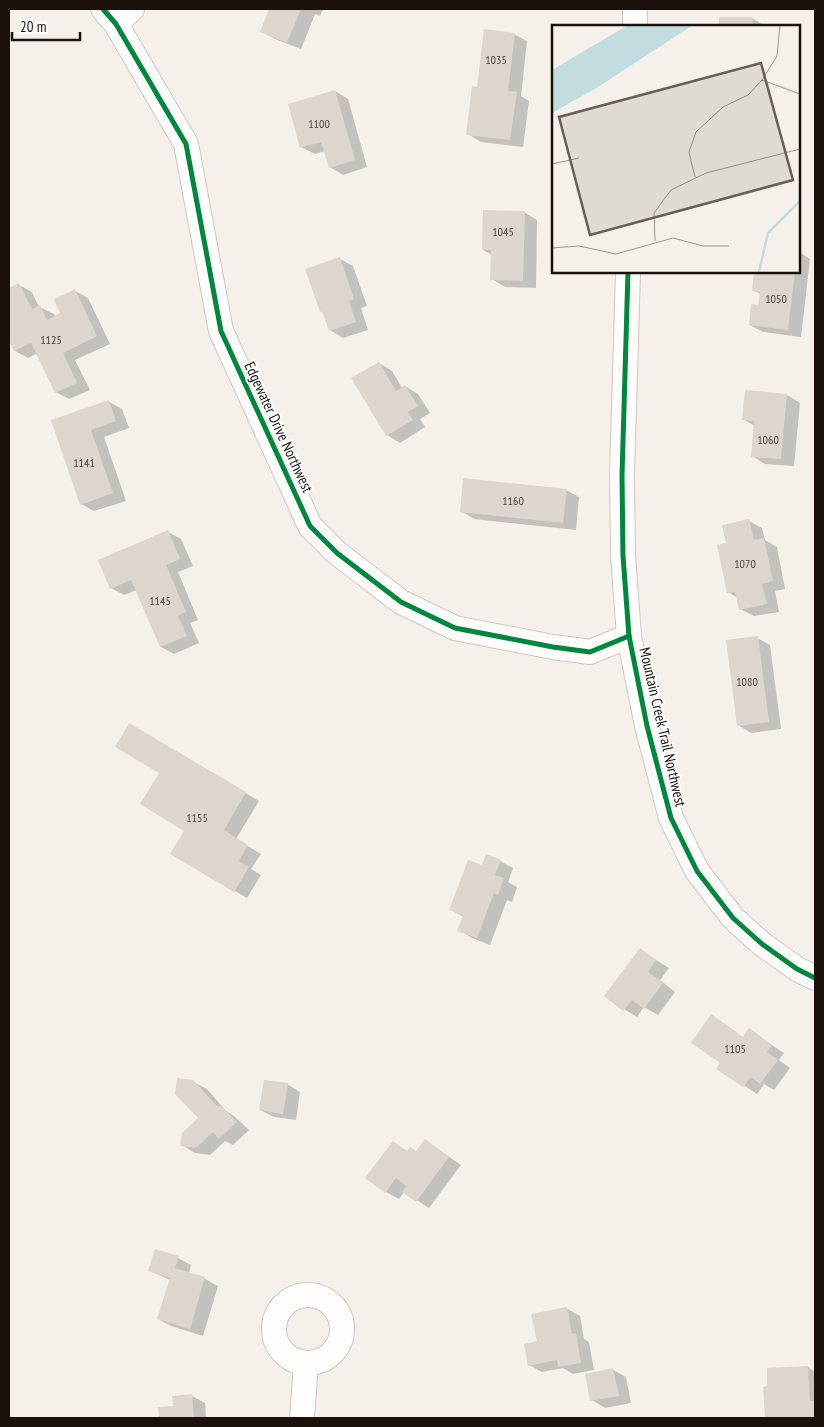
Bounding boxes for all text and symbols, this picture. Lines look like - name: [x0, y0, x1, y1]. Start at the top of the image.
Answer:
- scale bar: [12, 10, 80, 42]
- text: 20 m: [20, 17, 46, 36]
- inset map: [552, 25, 799, 272]
- house number: 1035: [485, 52, 507, 67]
- house number: 1100: [308, 116, 330, 131]
- house number: 1045: [492, 224, 514, 239]
- house number: 1050: [765, 291, 787, 306]
- house number: 1125: [40, 332, 62, 347]
- street label: Edgewater Drive Northwest: [240, 359, 318, 495]
- house number: 1060: [757, 432, 779, 447]
- house number: 1141: [73, 455, 95, 470]
- house number: 1160: [502, 493, 524, 508]
- house number: 1070: [734, 556, 756, 571]
- house number: 1145: [149, 593, 171, 608]
- street label: Mountain Creek Trail Northwest: [635, 645, 691, 809]
- house number: 1080: [736, 674, 758, 689]
- house number: 1155: [186, 810, 208, 825]
- house number: 1105: [724, 1041, 746, 1056]

